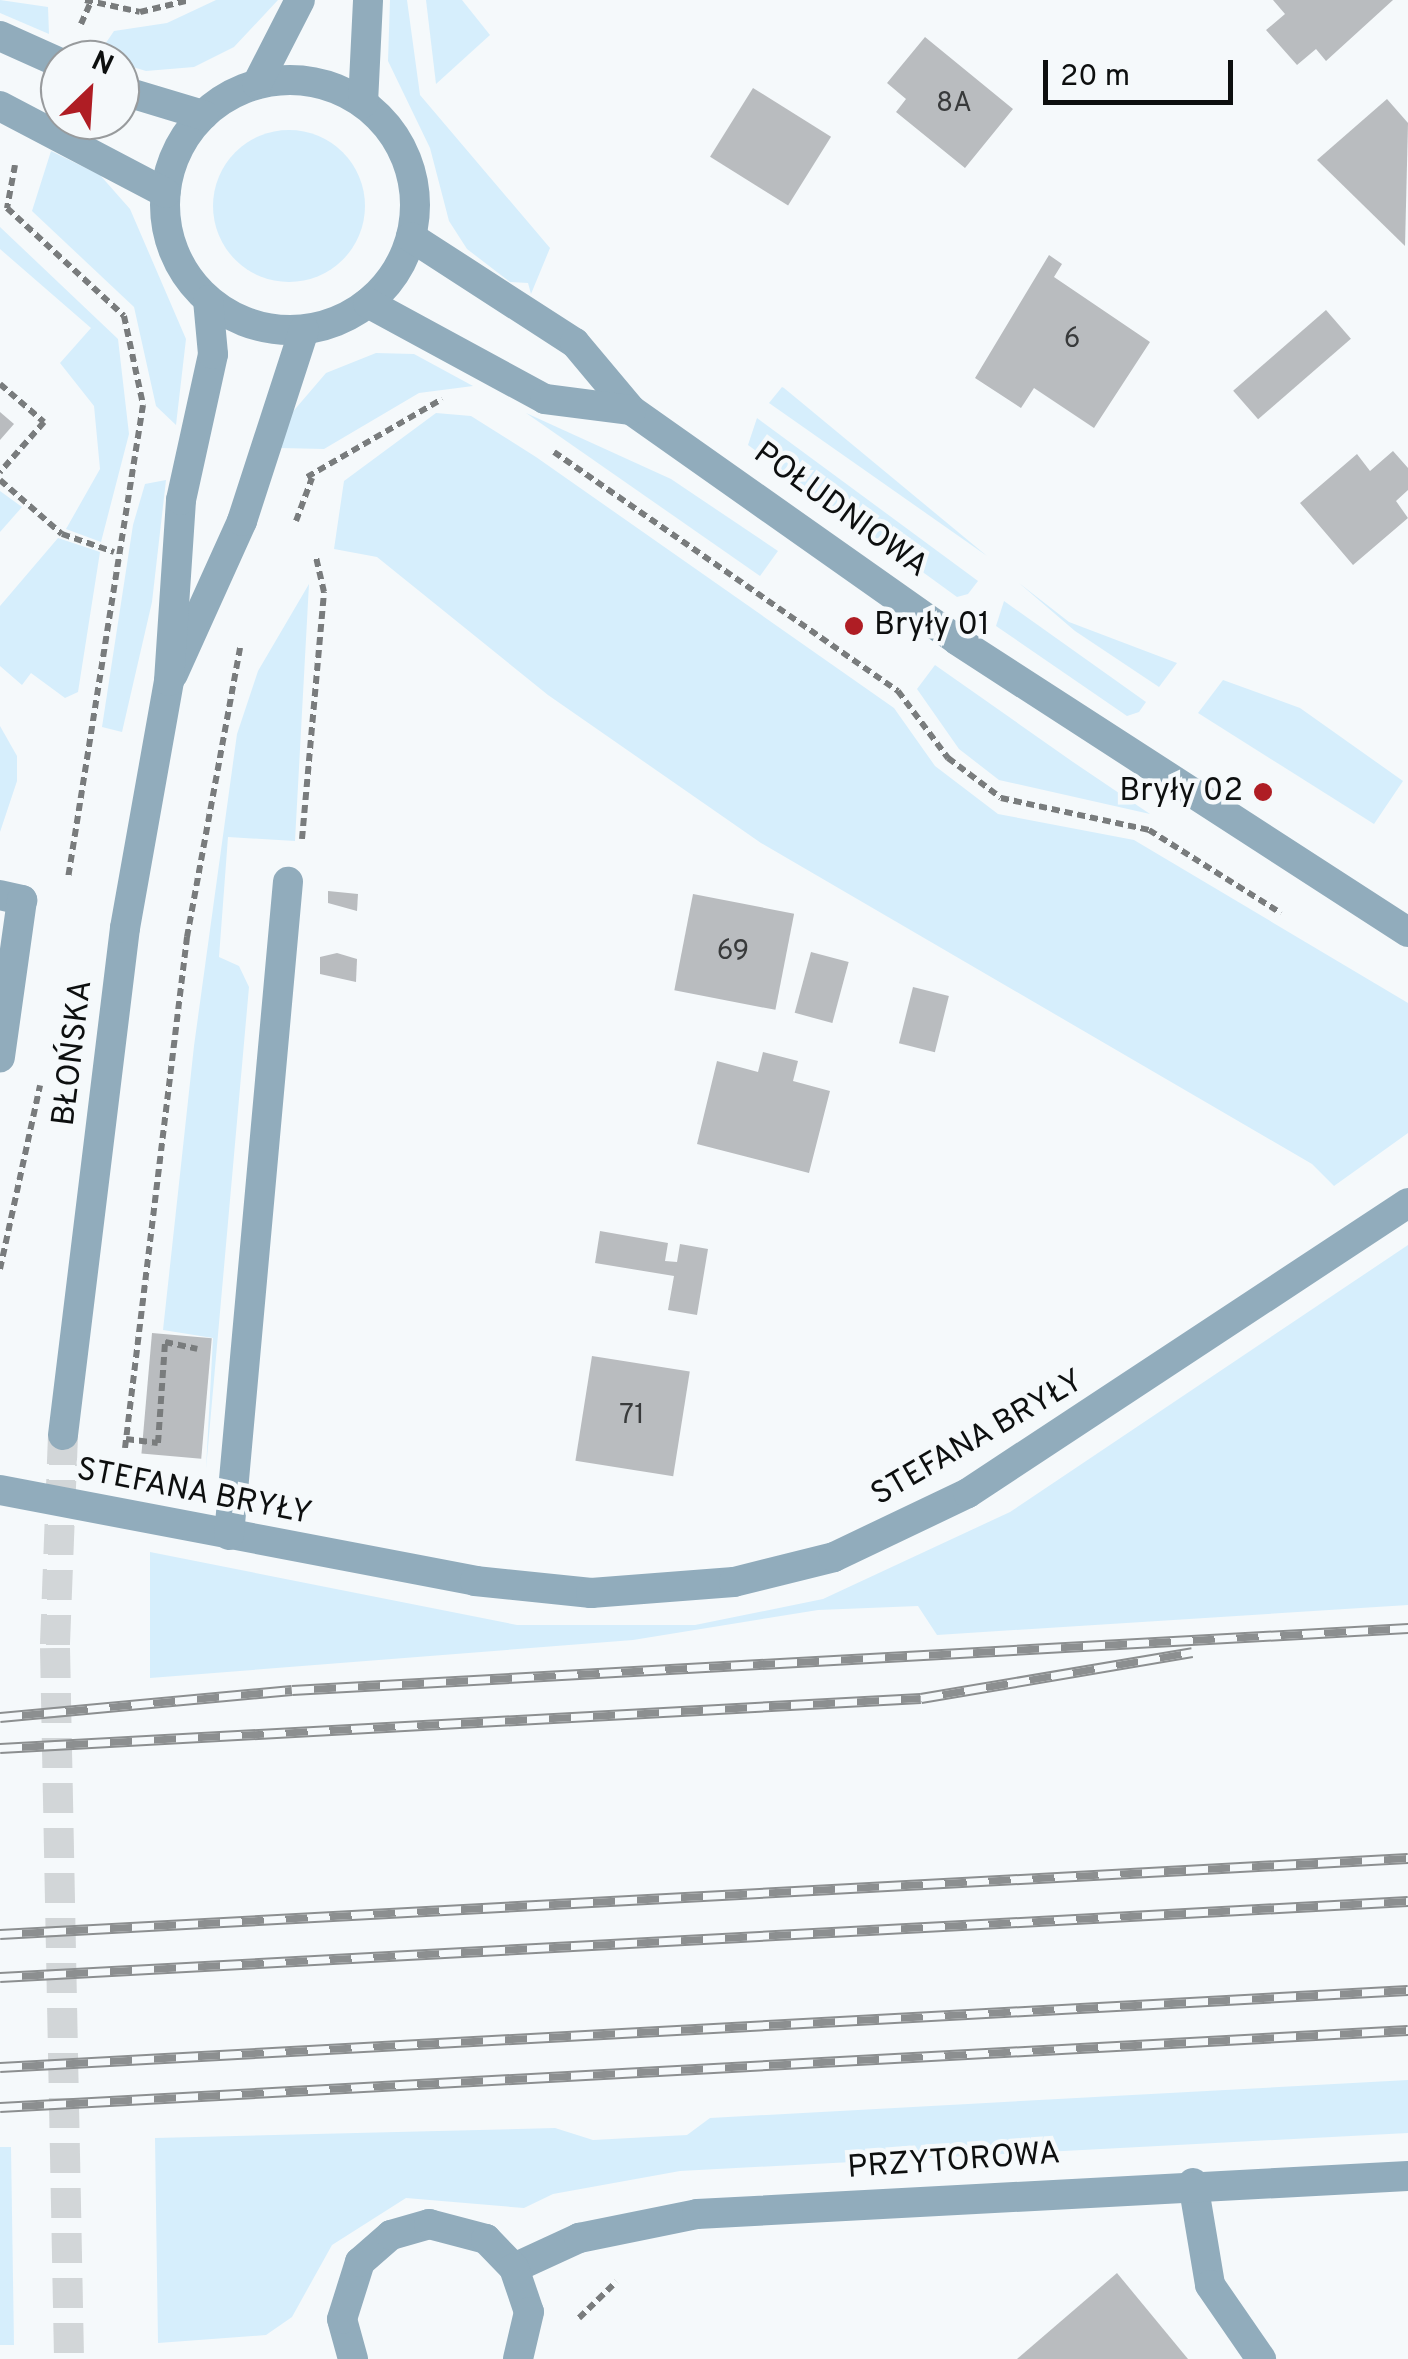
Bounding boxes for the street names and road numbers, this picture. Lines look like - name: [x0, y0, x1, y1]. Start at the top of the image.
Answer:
- street label: POŁUDNIOWA: [745, 435, 935, 587]
- street label: BŁOŃSKA: [46, 978, 102, 1128]
- street label: STEFANA BRYŁY: [865, 1362, 1091, 1516]
- street label: STEFANA BRYŁY: [73, 1451, 315, 1535]
- street label: PRZYTOROWA: [846, 2135, 1062, 2189]

